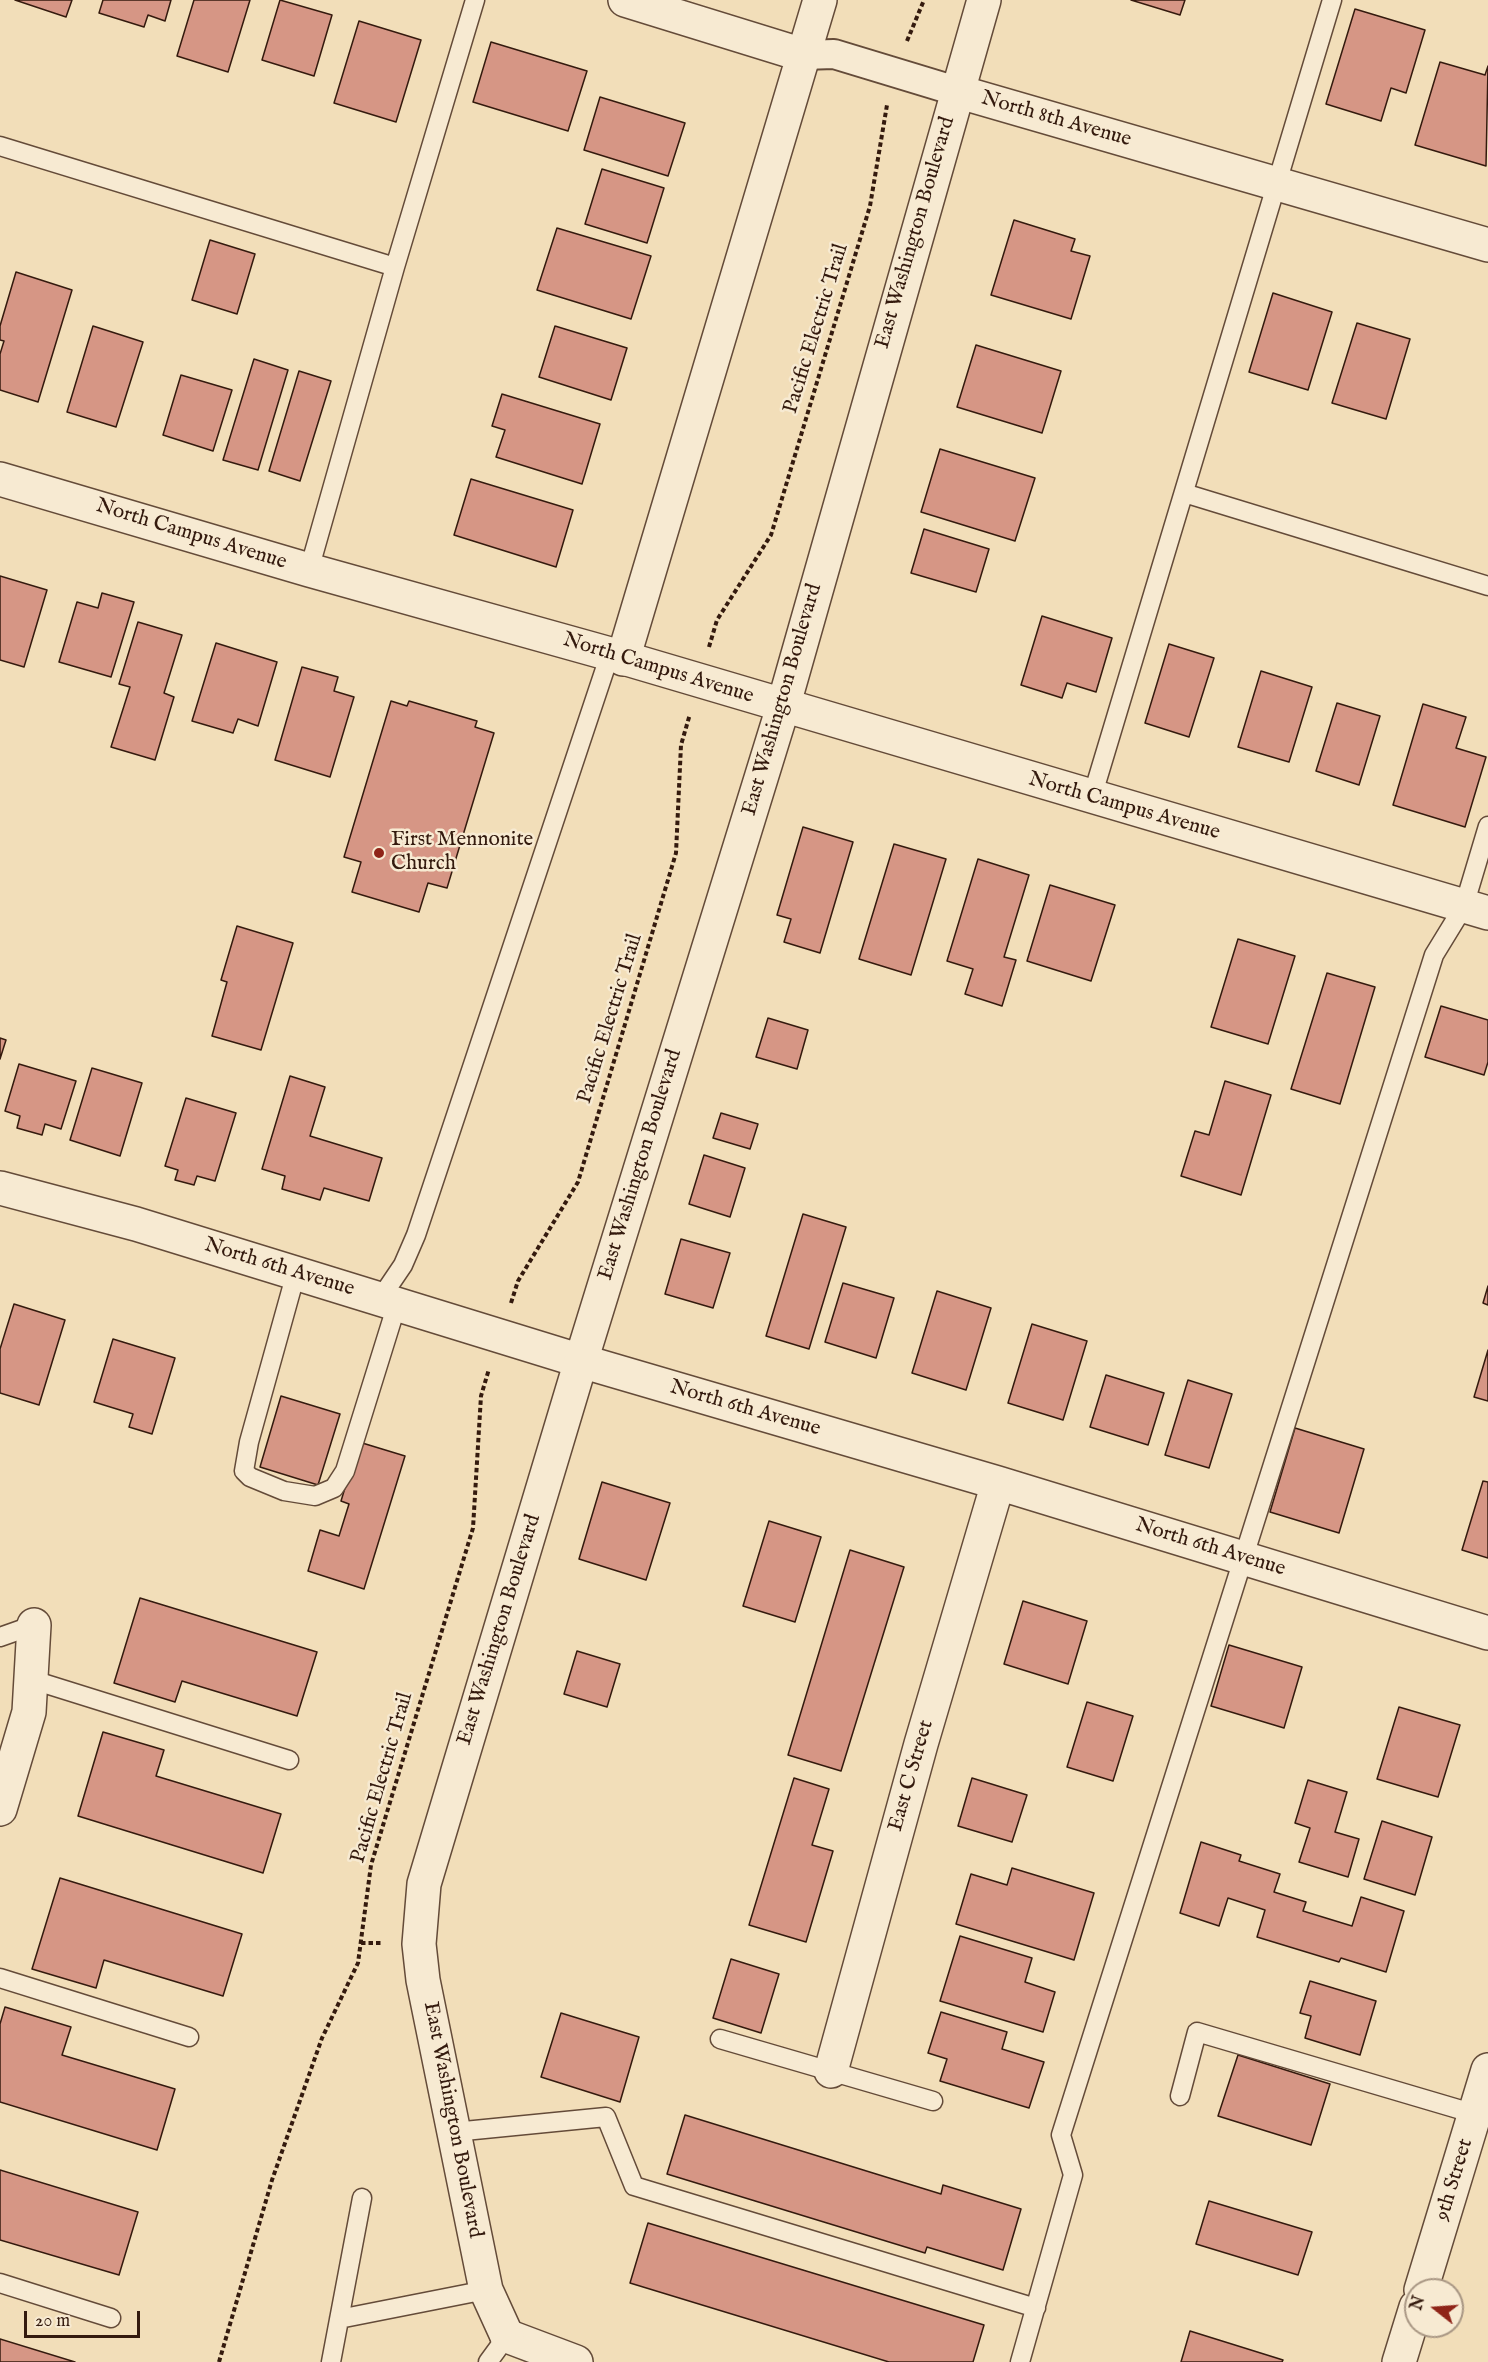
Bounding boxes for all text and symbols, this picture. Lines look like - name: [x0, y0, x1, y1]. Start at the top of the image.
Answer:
- street label: North 8th Avenue: [978, 87, 1134, 153]
- street label: East Washington Boulevard: [871, 114, 961, 352]
- street label: Pacific Electric Trail: [779, 241, 855, 417]
- street label: North Campus Avenue: [93, 494, 289, 576]
- street label: East Washington Boulevard: [738, 581, 828, 819]
- street label: North Campus Avenue: [560, 628, 756, 710]
- street label: North Campus Avenue: [1025, 768, 1223, 846]
- place label: First Mennonite Church: [391, 828, 533, 878]
- marker: First Mennonite Church: [372, 846, 386, 860]
- street label: Pacific Electric Trail: [573, 931, 649, 1107]
- street label: East Washington Boulevard: [594, 1046, 688, 1284]
- street label: North 6th Avenue: [201, 1233, 357, 1303]
- street label: North 6th Avenue: [667, 1375, 823, 1443]
- street label: East Washington Boulevard: [453, 1511, 547, 1749]
- street label: North 6th Avenue: [1132, 1513, 1288, 1583]
- street label: Pacific Electric Trail: [347, 1690, 419, 1866]
- street label: East C Street: [884, 1717, 940, 1835]
- street label: East Washington Boulevard: [417, 2000, 487, 2240]
- street label: 9th Street: [1431, 2136, 1479, 2224]
- north arrow: [1404, 2278, 1464, 2338]
- text: N: [1407, 2294, 1430, 2313]
- scale bar: [27, 2299, 142, 2337]
- text: 20 m: [35, 2310, 70, 2333]

